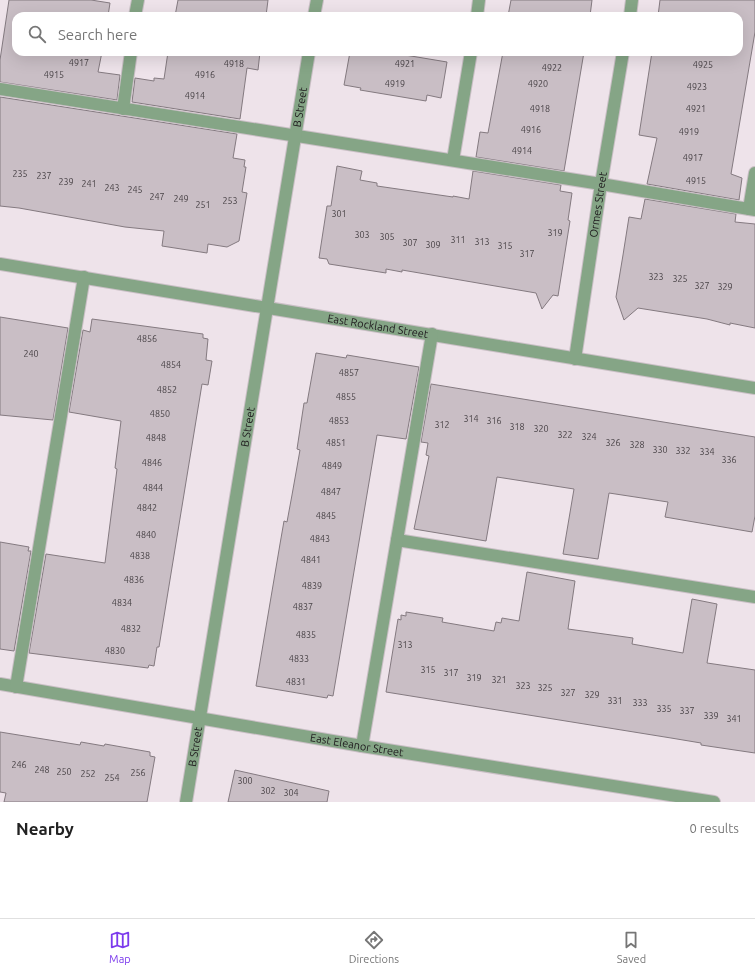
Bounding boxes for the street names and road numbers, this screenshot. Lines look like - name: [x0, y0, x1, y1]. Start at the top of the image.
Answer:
- street label: B Street: [291, 86, 309, 128]
- street label: Ormes Street: [587, 170, 609, 238]
- street label: East Rockland Street: [327, 312, 430, 340]
- street label: B Street: [238, 406, 257, 448]
- street label: B Street: [186, 725, 204, 768]
- street label: East Eleanor Street: [309, 731, 405, 759]

